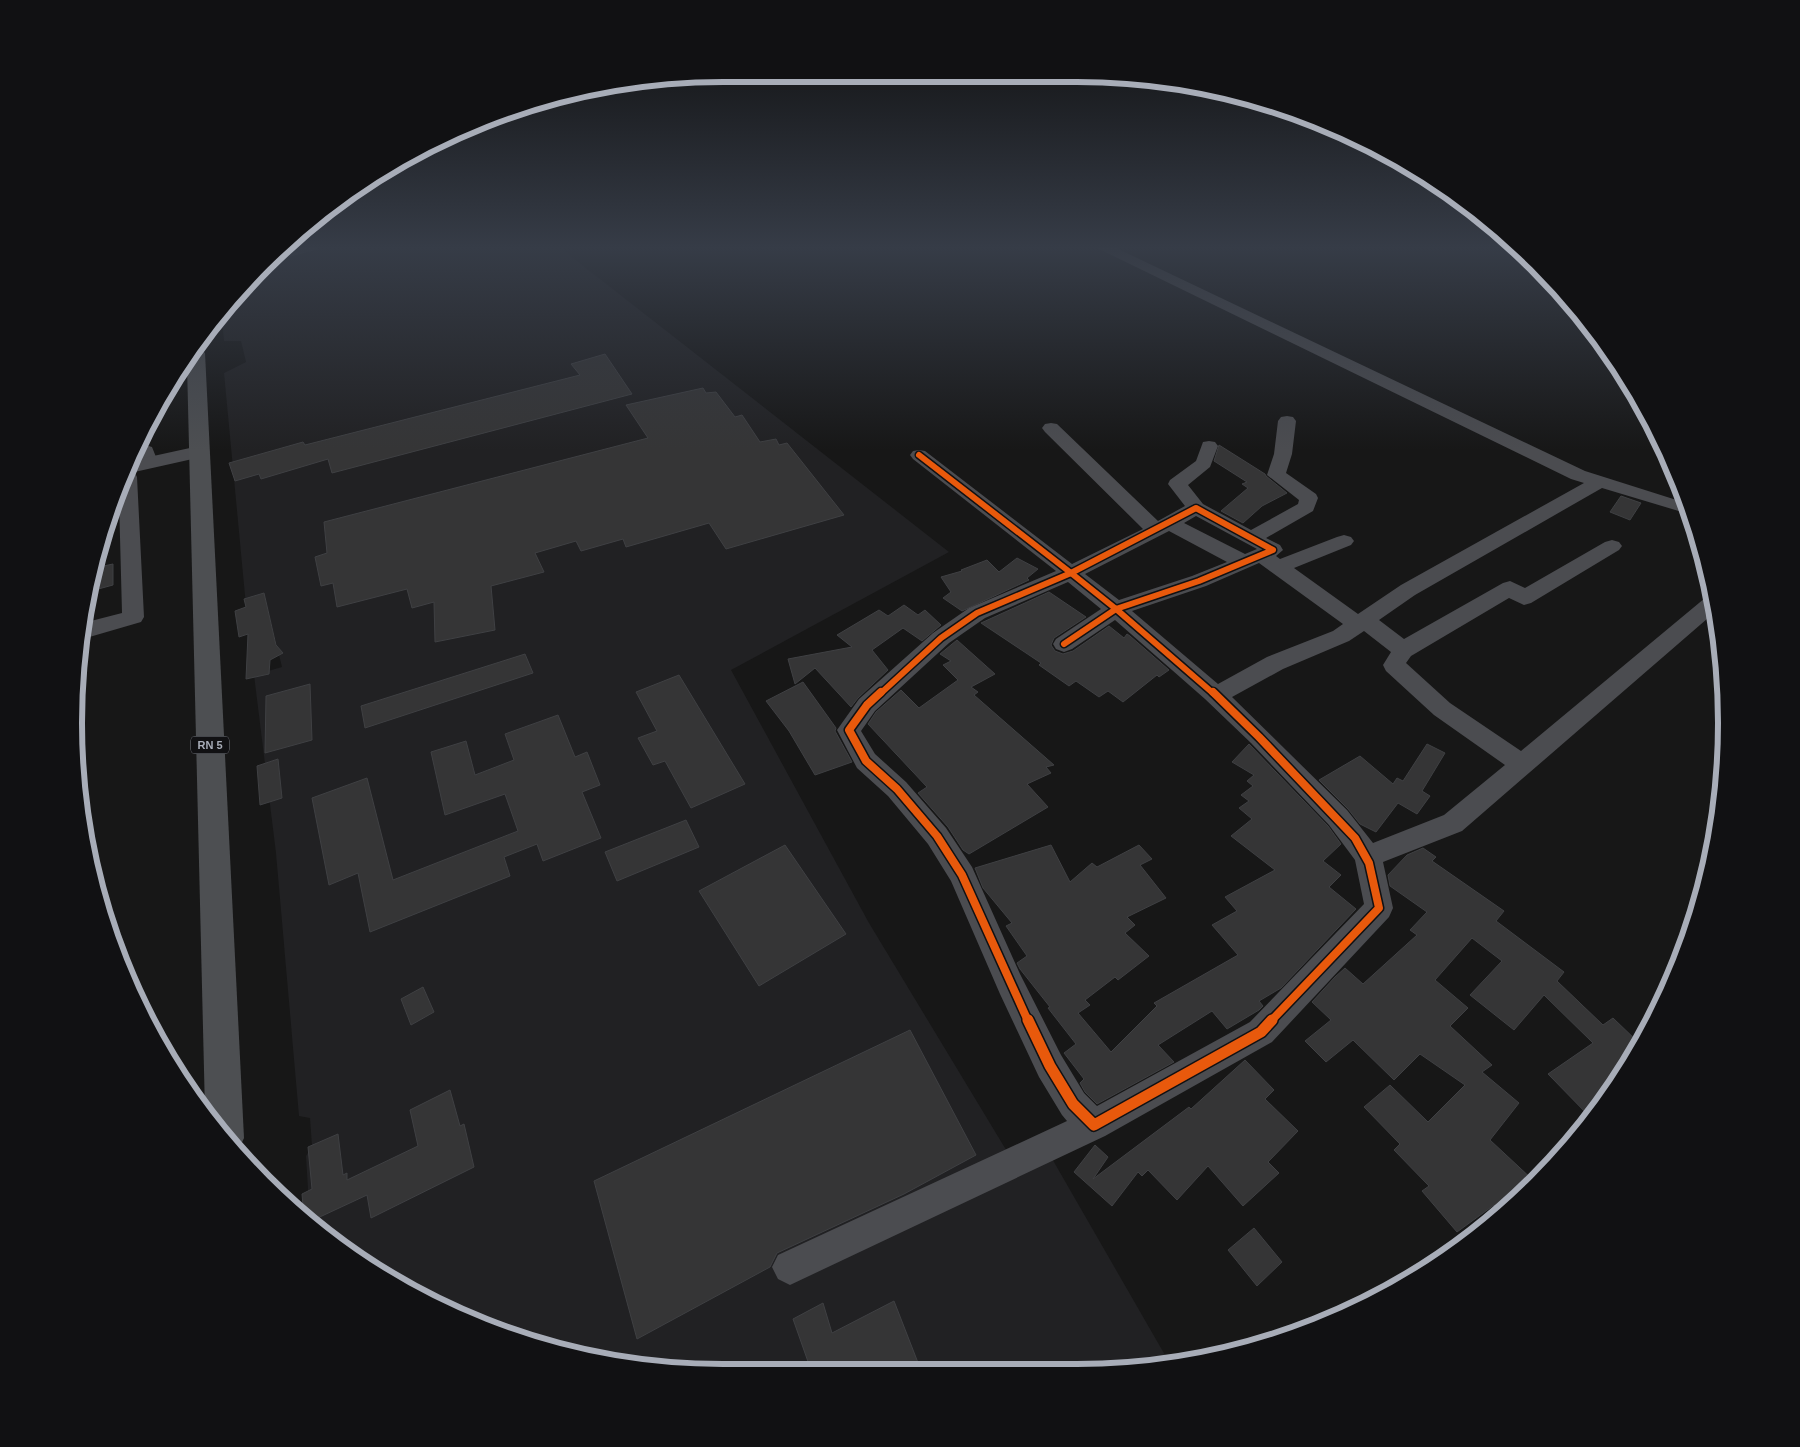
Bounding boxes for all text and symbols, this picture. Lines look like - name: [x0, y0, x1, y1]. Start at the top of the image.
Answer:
- road number: RN 5: [191, 736, 229, 754]

